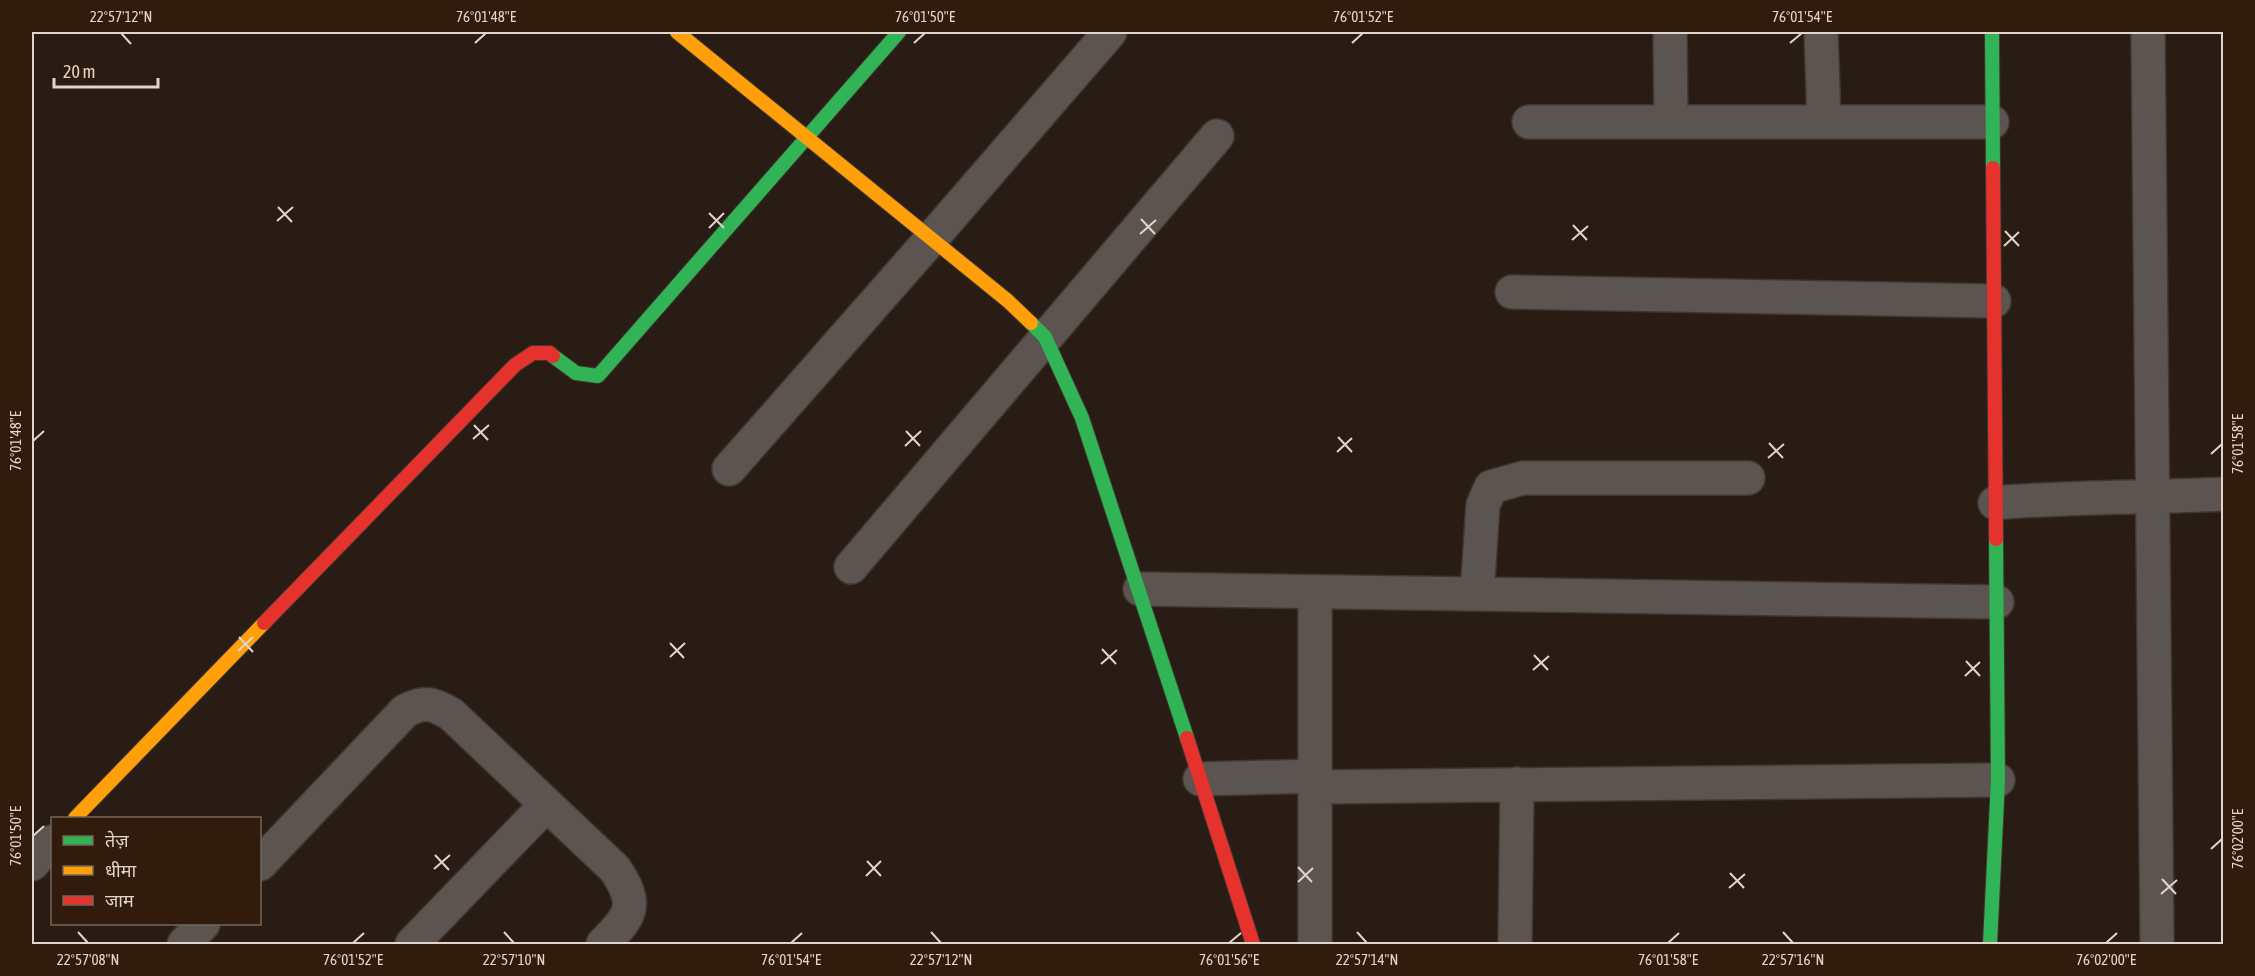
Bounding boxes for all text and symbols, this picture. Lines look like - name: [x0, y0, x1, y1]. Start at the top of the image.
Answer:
- text: 22°57'12"N: [90, 8, 152, 25]
- text: 76°01'48"E: [456, 8, 517, 25]
- text: 76°01'50"E: [895, 8, 956, 25]
- text: 76°01'52"E: [1333, 8, 1394, 25]
- text: 76°01'54"E: [1772, 8, 1833, 25]
- scale bar: [54, 51, 158, 89]
- text: 20 m: [63, 61, 95, 82]
- text: 76°01'48"E: [7, 410, 24, 471]
- text: 76°01'58"E: [2229, 413, 2246, 474]
- text: 76°01'50"E: [7, 805, 24, 866]
- text: 76°02'00"E: [2229, 808, 2246, 869]
- legend: [51, 817, 261, 925]
- text: तेज़: [105, 830, 129, 851]
- text: धीमा: [105, 860, 136, 881]
- text: जाम: [105, 890, 135, 911]
- text: 22°57'08"N: [57, 951, 119, 968]
- text: 76°01'52"E: [323, 951, 384, 968]
- text: 22°57'10"N: [483, 951, 545, 968]
- text: 76°01'54"E: [761, 951, 822, 968]
- text: 22°57'12"N: [910, 951, 972, 968]
- text: 76°01'56"E: [1199, 951, 1260, 968]
- text: 22°57'14"N: [1336, 951, 1398, 968]
- text: 76°01'58"E: [1638, 951, 1699, 968]
- text: 22°57'16"N: [1762, 951, 1824, 968]
- text: 76°02'00"E: [2076, 951, 2137, 968]

